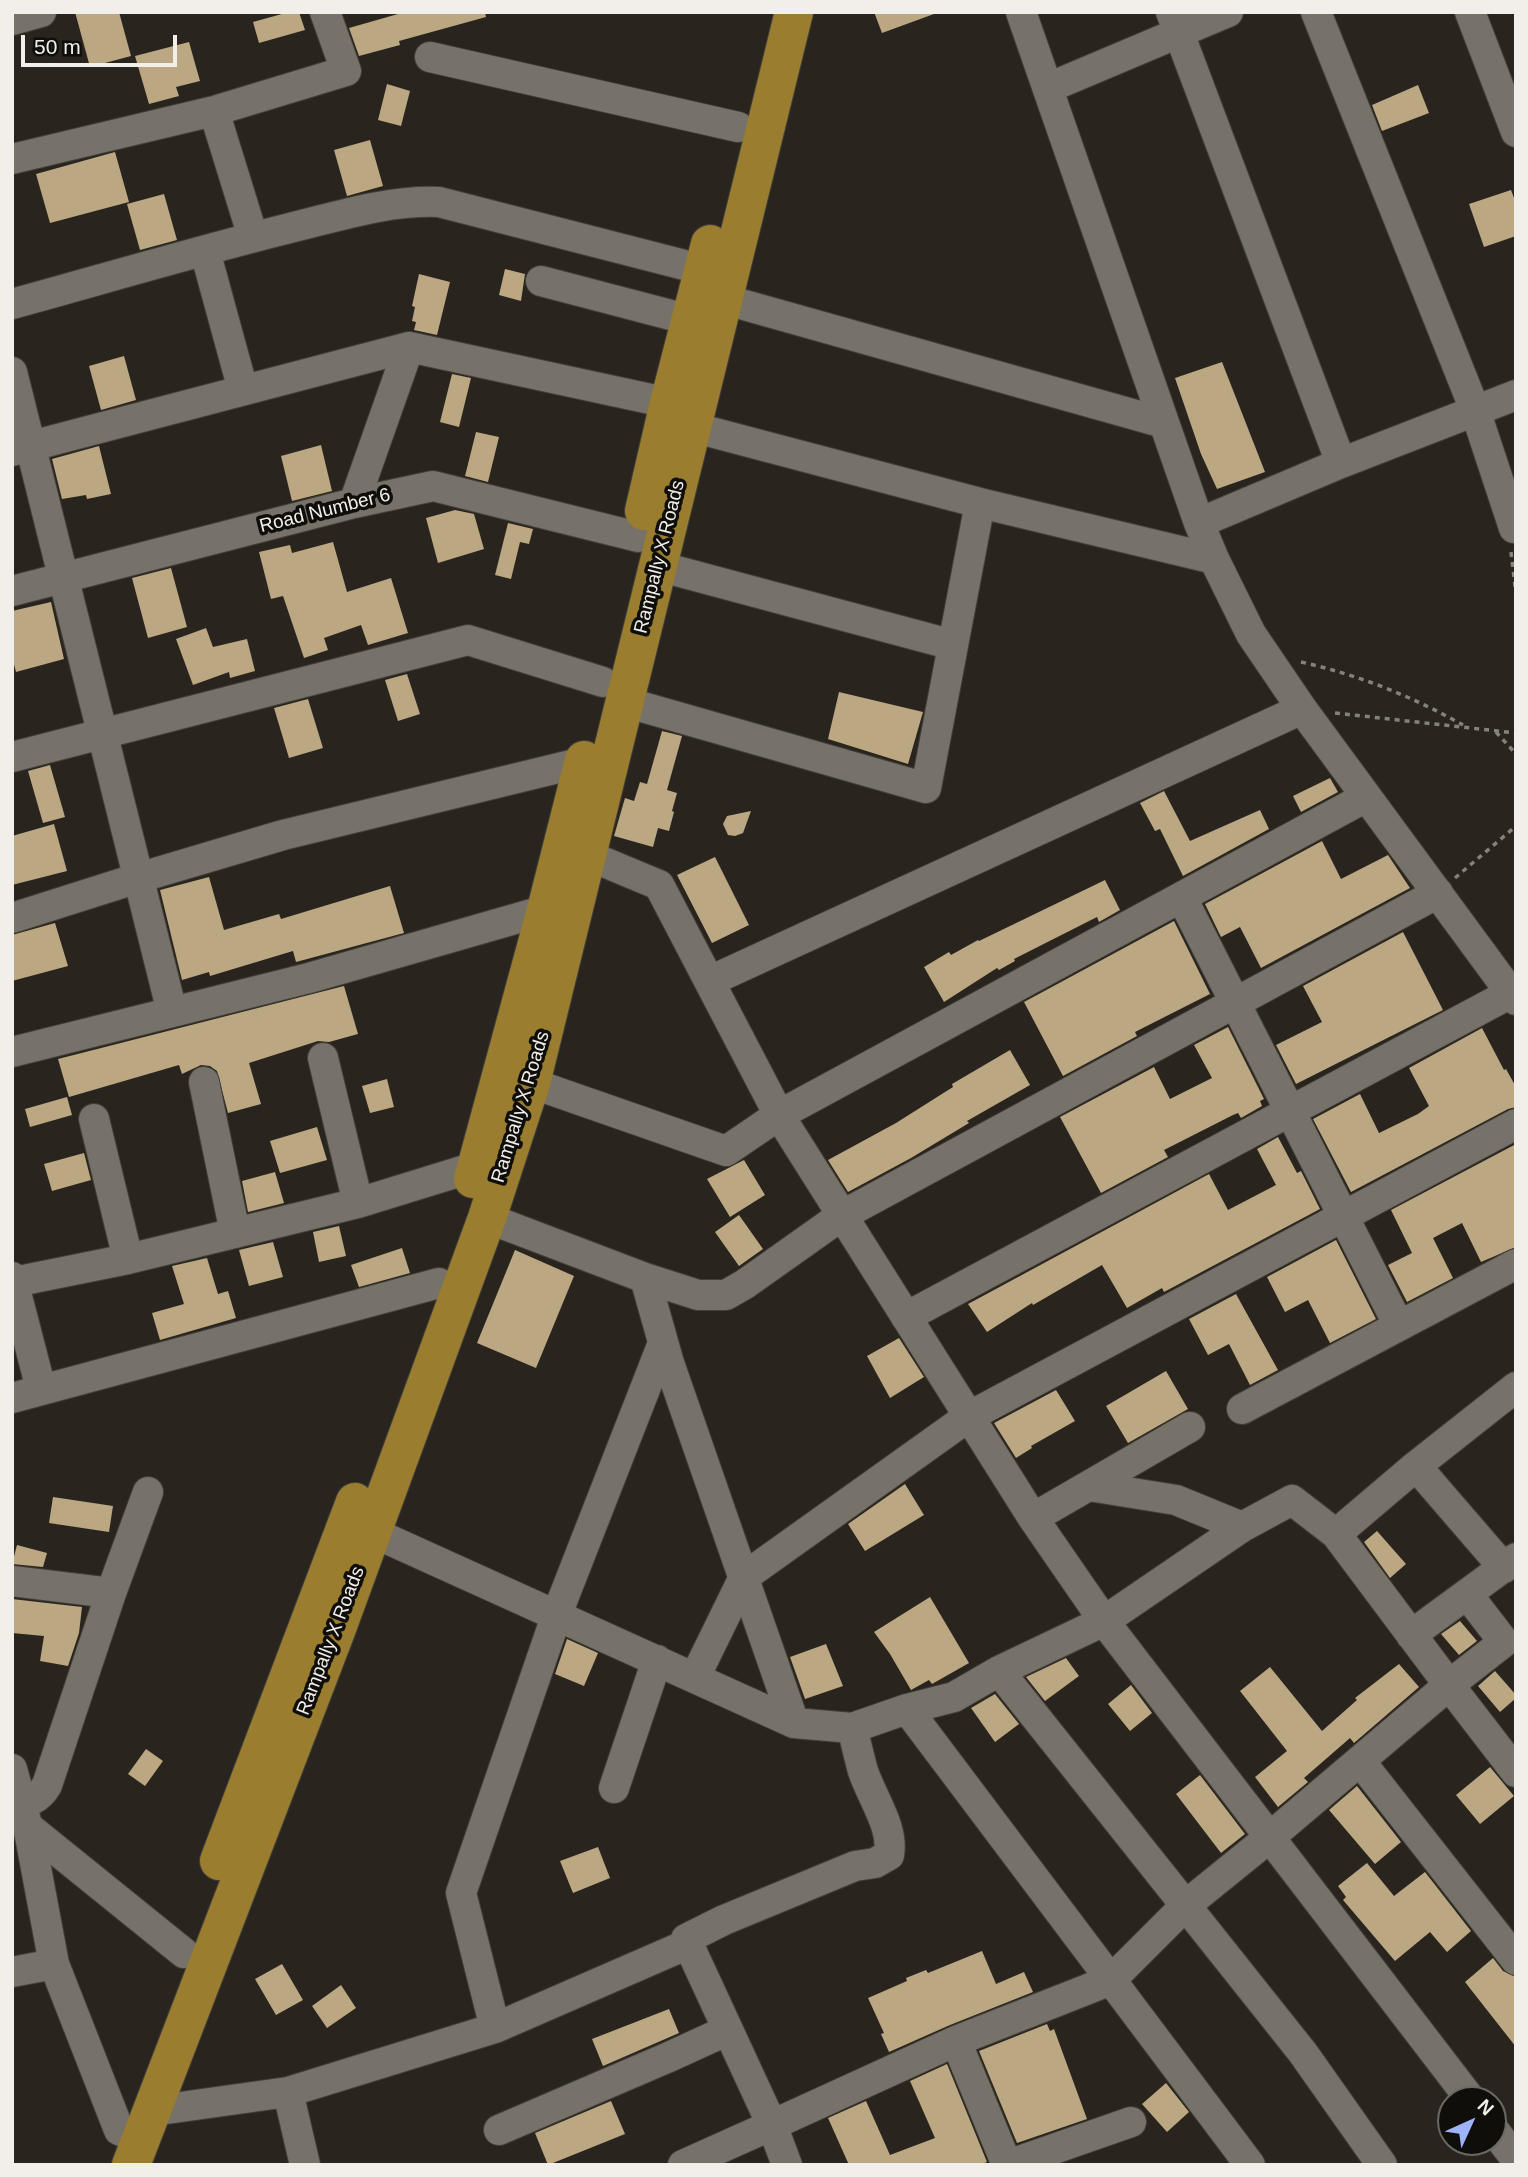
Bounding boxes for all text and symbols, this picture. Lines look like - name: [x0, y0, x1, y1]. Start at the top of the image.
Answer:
- scale bar: [24, 21, 180, 65]
- text: 50 m: [34, 35, 81, 58]
- street label: Rampally X Roads: [630, 478, 690, 636]
- street label: Road Number 6: [257, 484, 393, 538]
- street label: Rampally X Roads: [487, 1028, 555, 1186]
- street label: Rampally X Roads: [292, 1563, 370, 1719]
- north arrow: [1437, 2086, 1507, 2156]
- text: N: [1474, 2095, 1498, 2119]

